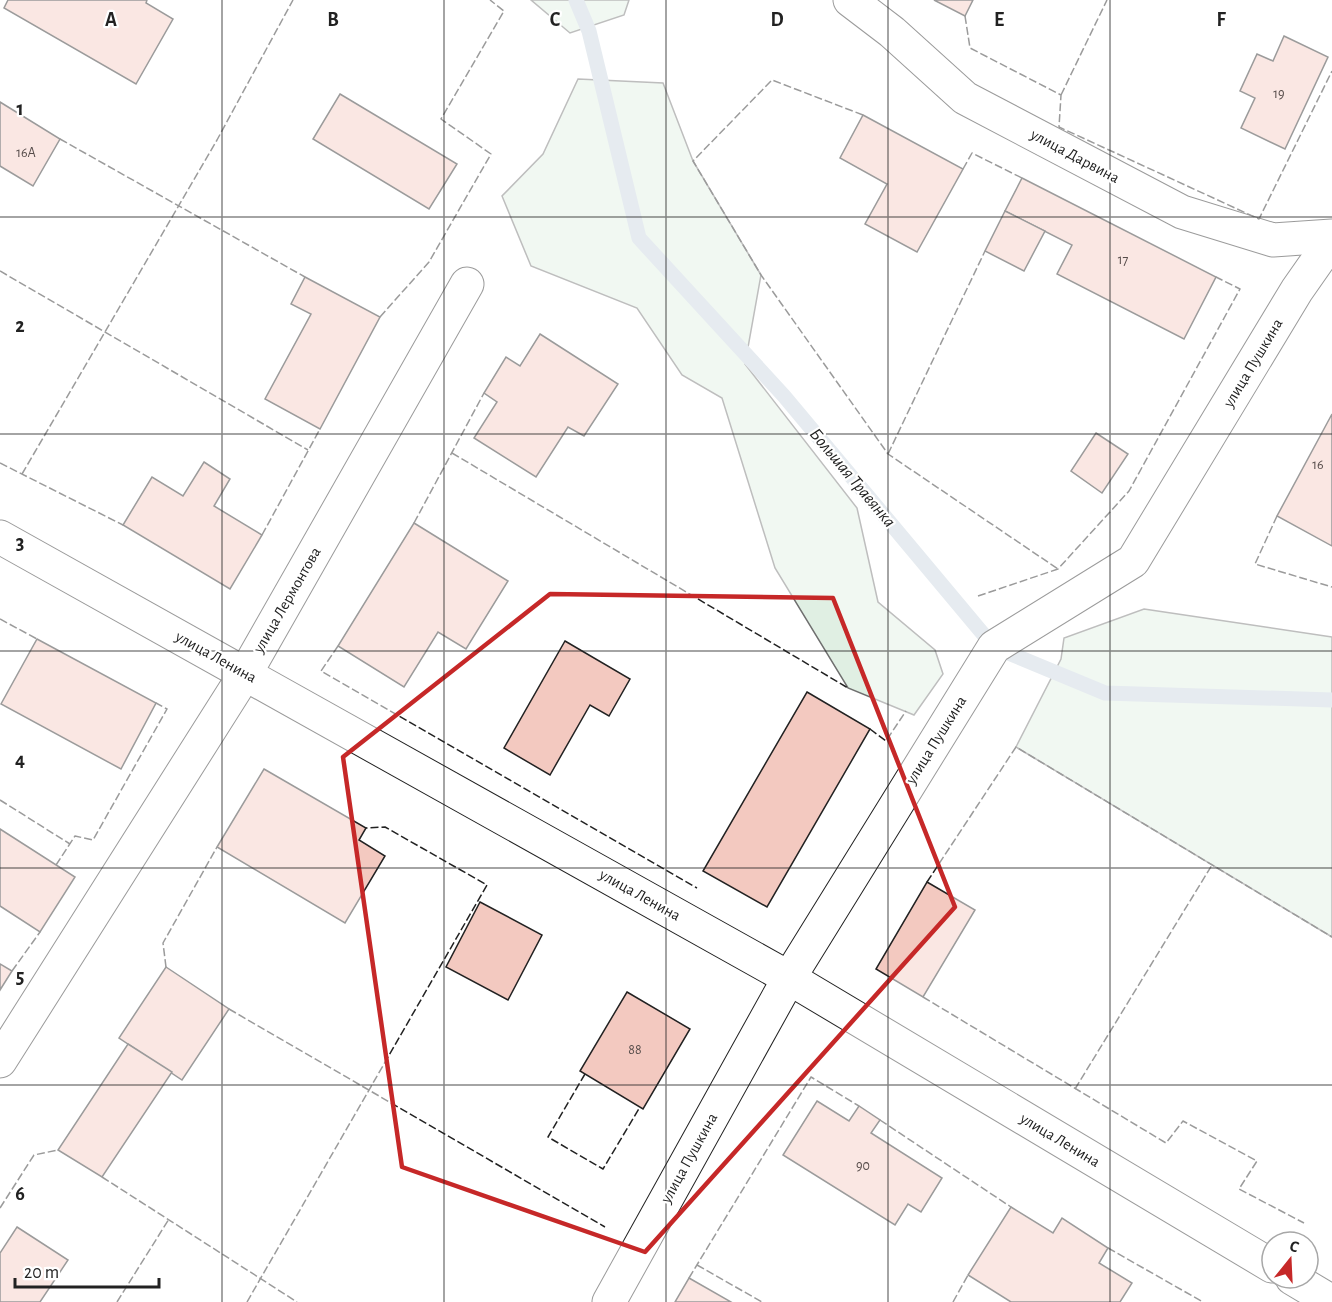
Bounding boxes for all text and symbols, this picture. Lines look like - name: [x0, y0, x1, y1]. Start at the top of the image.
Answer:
- text: A: [105, 10, 117, 30]
- text: B: [327, 10, 339, 30]
- text: C: [550, 10, 561, 30]
- text: D: [770, 10, 784, 30]
- text: E: [994, 10, 1004, 30]
- text: F: [1216, 10, 1226, 30]
- house number: 19: [1273, 87, 1285, 101]
- text: 1: [16, 99, 24, 119]
- street label: улица Дарвина: [1027, 125, 1122, 187]
- house number: 16А: [16, 146, 36, 160]
- house number: 17: [1118, 253, 1128, 267]
- text: 2: [15, 316, 25, 336]
- street label: улица Пушкина: [1220, 316, 1287, 412]
- water label: Большая Травянка: [806, 425, 898, 531]
- house number: 16: [1312, 458, 1324, 472]
- text: 3: [16, 533, 24, 553]
- street label: улица Лермонтова: [250, 544, 325, 657]
- street label: улица Ленина: [171, 628, 259, 687]
- street label: улица Пушкина: [902, 693, 970, 788]
- text: 4: [15, 750, 25, 770]
- street label: улица Ленина: [595, 866, 683, 925]
- text: 5: [16, 967, 24, 987]
- house number: 88: [628, 1043, 642, 1057]
- street label: улица Ленина: [1016, 1109, 1103, 1171]
- street label: улица Пушкина: [657, 1110, 721, 1207]
- house number: 90: [856, 1159, 870, 1173]
- text: 6: [15, 1184, 25, 1204]
- north arrow: [1260, 1230, 1320, 1290]
- text: С: [1288, 1238, 1301, 1256]
- scale bar: [15, 1251, 159, 1289]
- text: 20 m: [24, 1264, 59, 1282]

